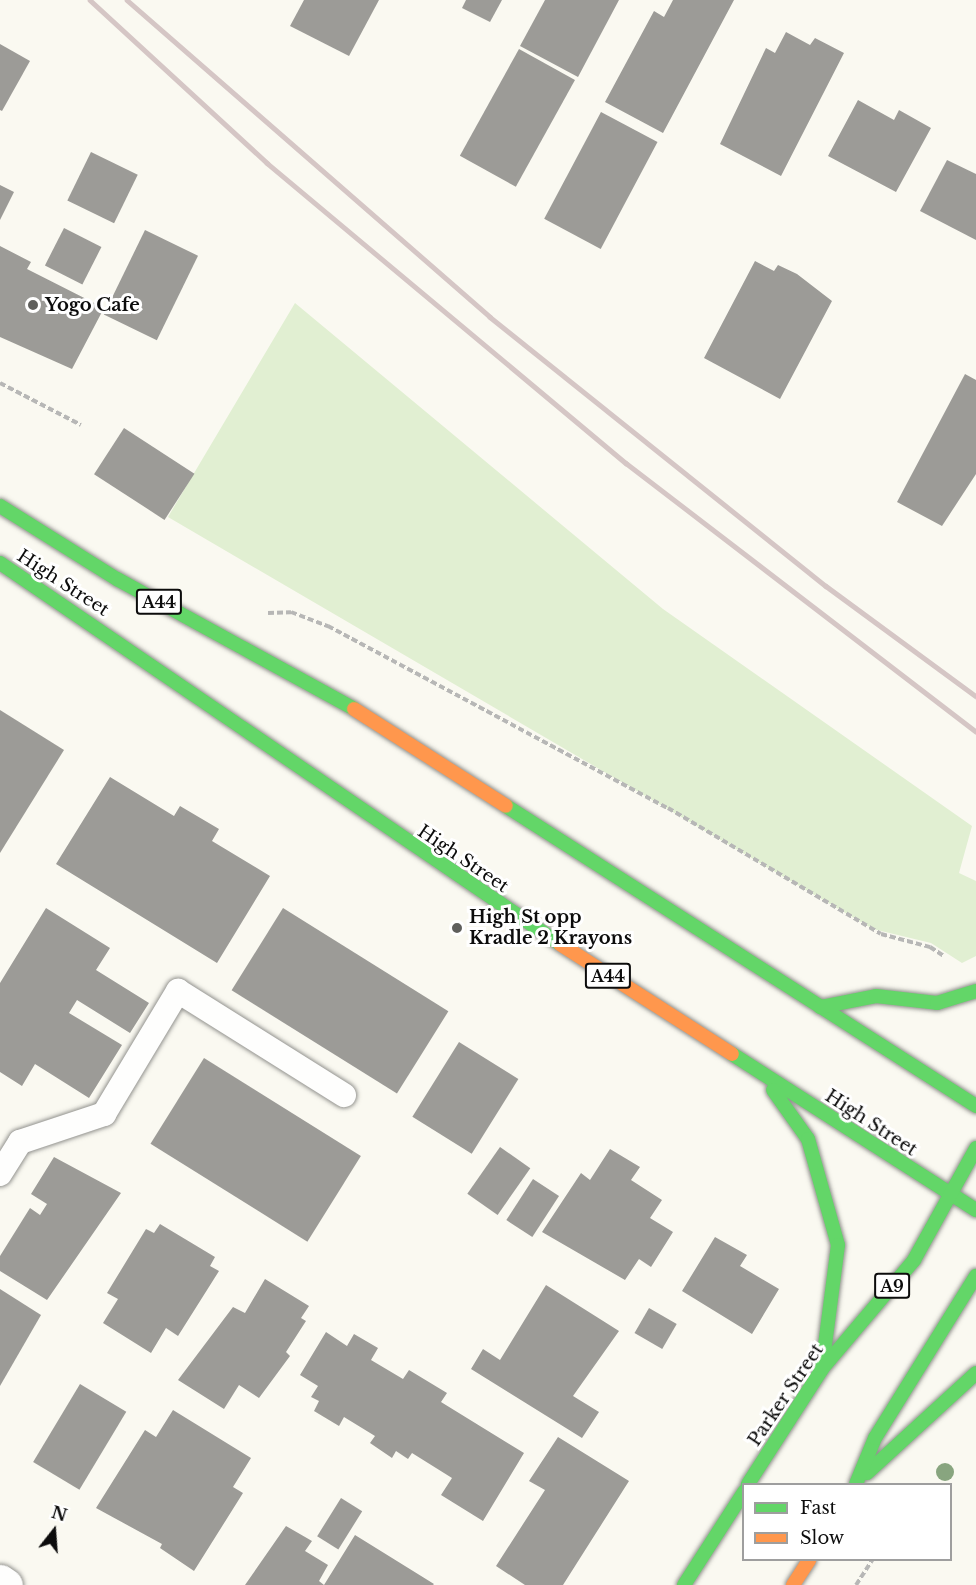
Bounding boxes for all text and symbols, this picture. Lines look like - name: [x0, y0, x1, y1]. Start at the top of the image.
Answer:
- place label: Yogo Cafe: [45, 294, 140, 316]
- marker: Yogo Cafe: [26, 298, 40, 312]
- street label: High Street: [13, 545, 113, 621]
- road number: A44: [135, 589, 183, 615]
- street label: High Street: [413, 821, 513, 897]
- place label: High St opp Kradle 2 Krayons: [469, 907, 632, 950]
- marker: High St opp Kradle 2 Krayons: [450, 921, 464, 935]
- road number: A44: [584, 963, 632, 989]
- street label: High Street: [821, 1085, 921, 1161]
- road number: A9: [874, 1273, 910, 1299]
- street label: Parker Street: [744, 1339, 828, 1451]
- legend: [742, 1483, 952, 1561]
- text: Fast: [800, 1497, 836, 1519]
- north arrow: [24, 1501, 84, 1561]
- text: N: [49, 1502, 69, 1526]
- text: Slow: [800, 1527, 844, 1549]

